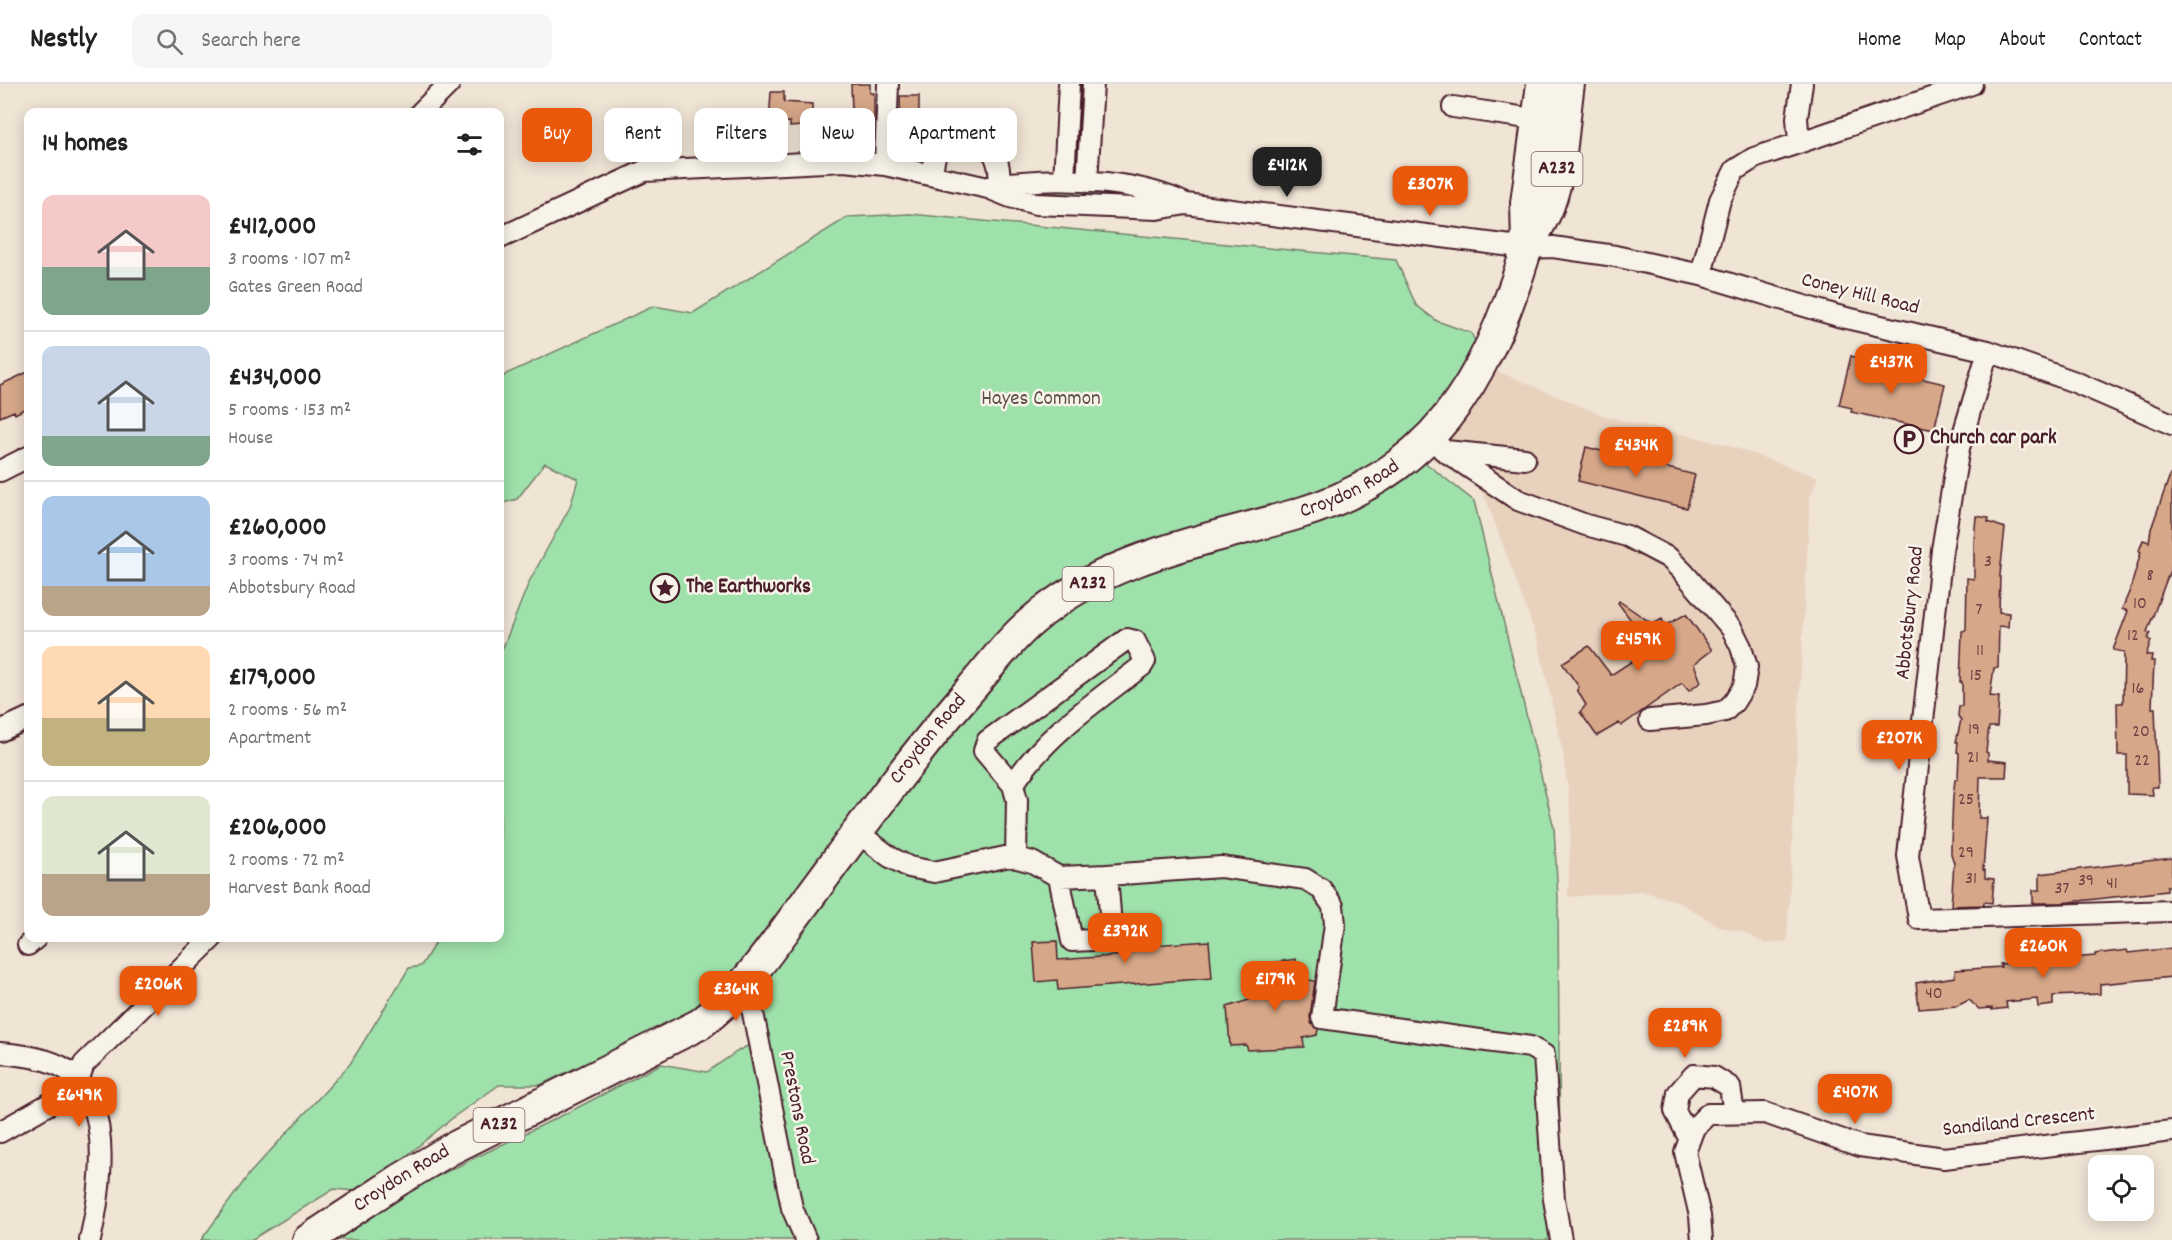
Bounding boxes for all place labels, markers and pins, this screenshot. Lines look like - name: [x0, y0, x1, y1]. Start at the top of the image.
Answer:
- pin: £412K: [1245, 147, 1329, 198]
- pin: £307K: [1388, 166, 1472, 217]
- pin: £437K: [1849, 344, 1933, 395]
- parking icon: Church car park: [1893, 423, 1925, 455]
- place label: Church car park: [1930, 424, 2057, 454]
- pin: £434K: [1594, 427, 1678, 478]
- place icon: The Earthworks: [649, 572, 681, 604]
- place label: The Earthworks: [686, 573, 811, 603]
- pin: £459K: [1596, 621, 1680, 672]
- pin: £207K: [1857, 720, 1941, 771]
- pin: £392K: [1083, 913, 1167, 964]
- pin: £260K: [2001, 928, 2085, 979]
- pin: £179K: [1233, 961, 1317, 1012]
- pin: £206K: [116, 966, 200, 1017]
- pin: £364K: [694, 971, 778, 1022]
- pin: £289K: [1643, 1008, 1727, 1059]
- pin: £407K: [1813, 1074, 1897, 1125]
- pin: £649K: [37, 1077, 121, 1128]

